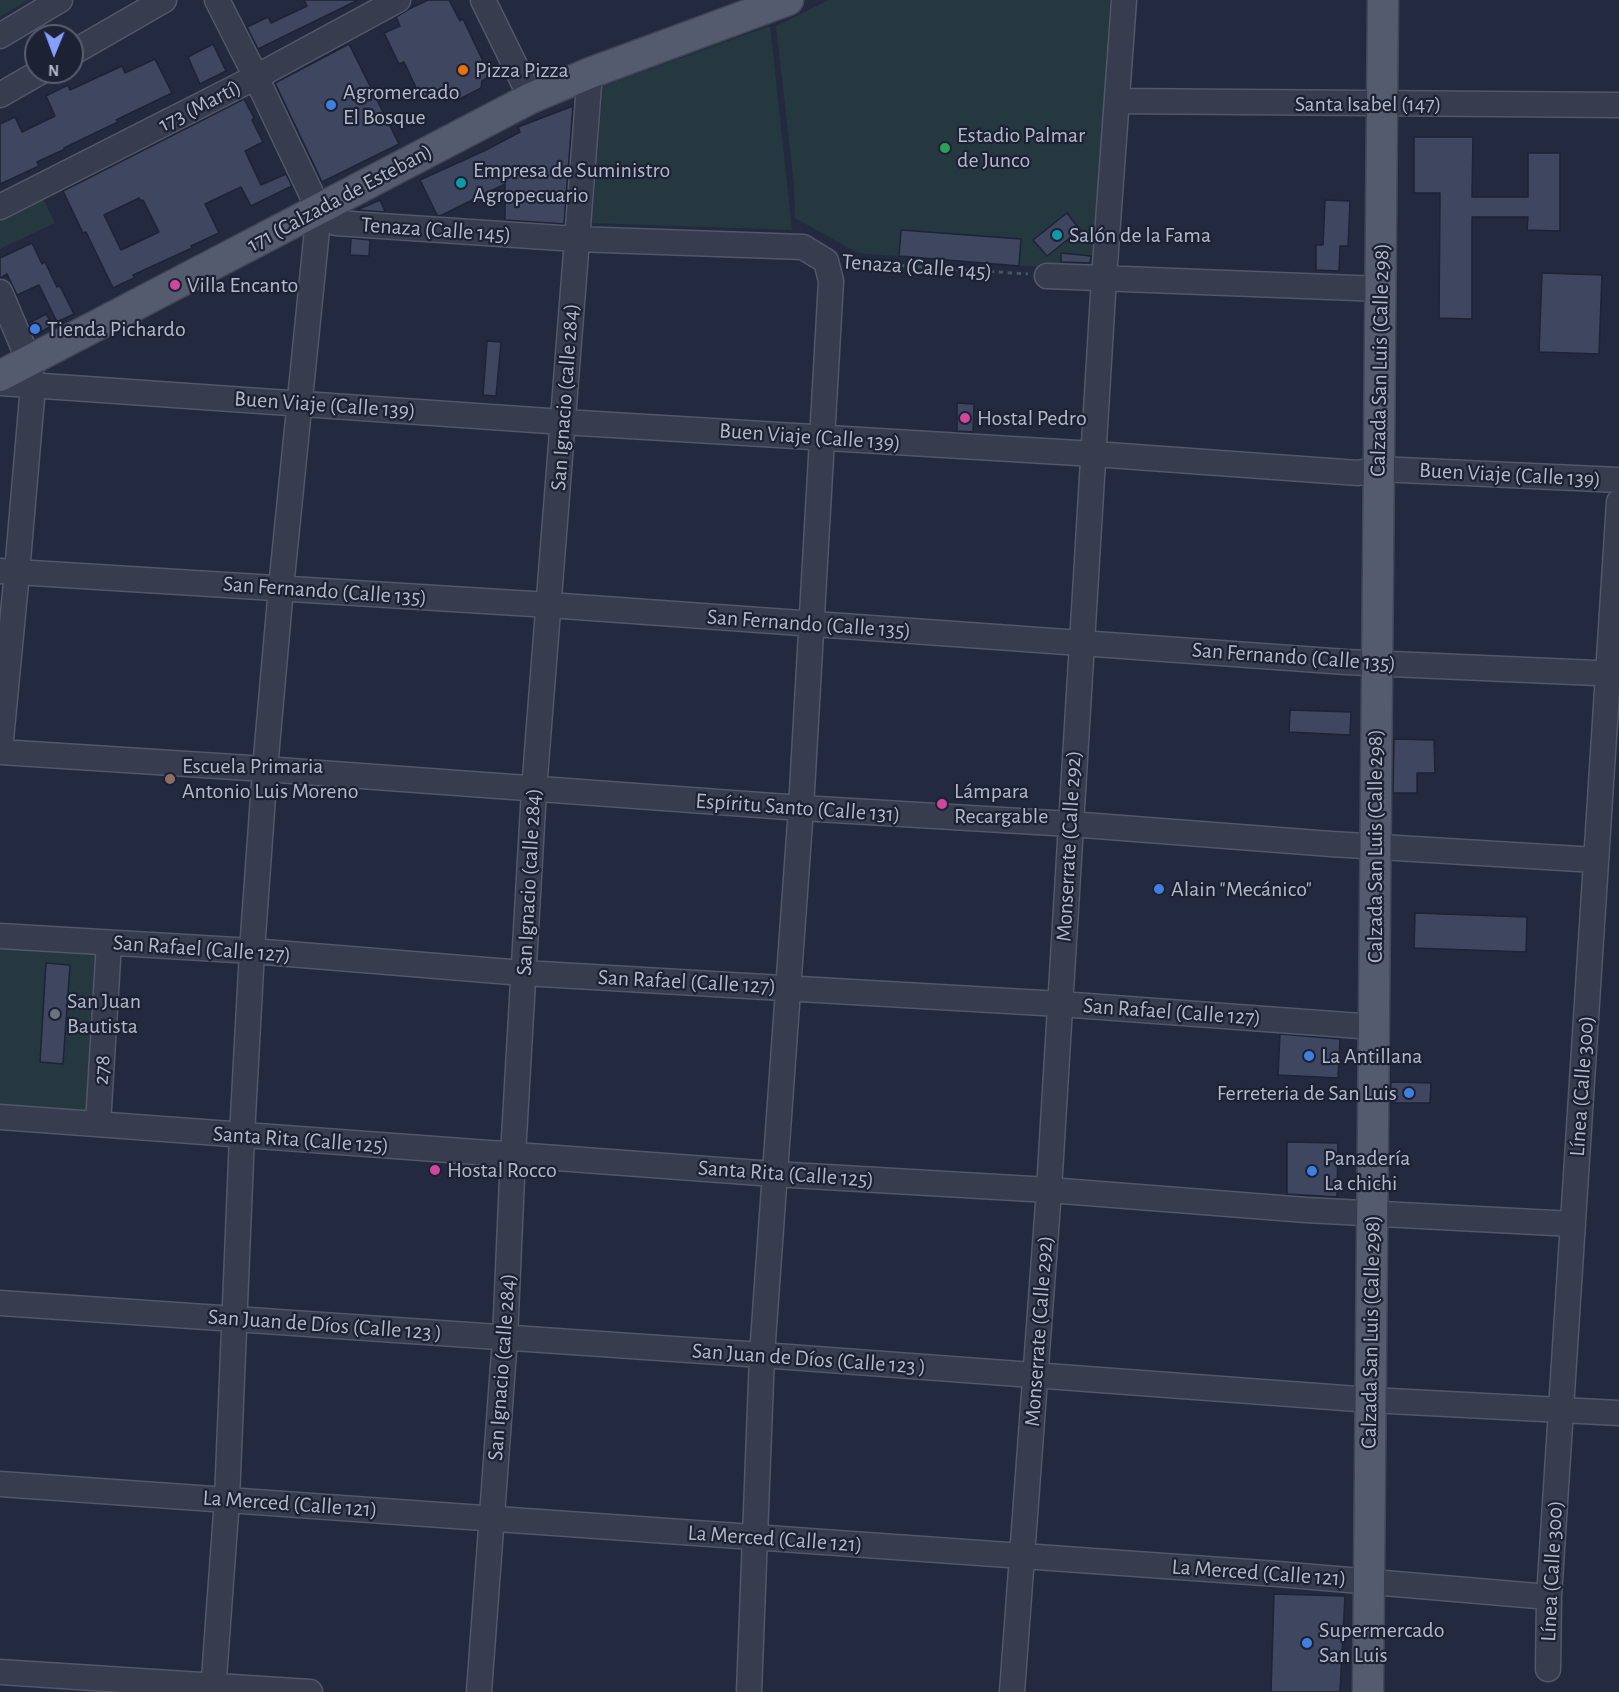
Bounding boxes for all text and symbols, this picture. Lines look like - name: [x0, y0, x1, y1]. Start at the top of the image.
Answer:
- north arrow: [24, 24, 84, 84]
- place label: Pizza Pizza: [475, 57, 569, 83]
- text: N: [48, 62, 59, 78]
- marker: Pizza Pizza: [456, 63, 470, 77]
- street label: 173 (Martí): [154, 74, 246, 138]
- place label: Agromercado El Bosque: [343, 79, 460, 130]
- street label: Santa Isabel (147): [1295, 91, 1441, 117]
- marker: Agromercado El Bosque: [324, 98, 338, 112]
- place label: Estadio Palmar de Junco: [957, 122, 1085, 174]
- street label: 171 (Calzada de Esteban): [243, 138, 437, 258]
- marker: Estadio Palmar de Junco: [938, 141, 952, 155]
- place label: Empresa de Suministro Agropecuario: [473, 157, 670, 208]
- marker: Empresa de Suministro Agropecuario: [454, 176, 468, 190]
- street label: Tenaza (Calle 145): [360, 212, 512, 248]
- place label: Salón de la Fama: [1069, 222, 1211, 248]
- marker: Salón de la Fama: [1050, 228, 1064, 242]
- street label: Calzada San Luis (Calle 298): [1365, 243, 1395, 477]
- street label: Tenaza (Calle 145): [841, 249, 993, 285]
- place label: Villa Encanto: [187, 272, 298, 298]
- marker: Villa Encanto: [168, 278, 182, 292]
- street label: San Ignacio (calle 284): [545, 302, 585, 492]
- place label: Tienda Pichardo: [47, 316, 186, 342]
- marker: Tienda Pichardo: [28, 322, 42, 336]
- street label: Buen Viaje (Calle 139): [233, 385, 417, 425]
- place label: Hostal Pedro: [977, 405, 1087, 431]
- marker: Hostal Pedro: [958, 411, 972, 425]
- street label: Buen Viaje (Calle 139): [718, 417, 902, 457]
- street label: Buen Viaje (Calle 139): [1418, 457, 1602, 493]
- street label: San Fernando (Calle 135): [222, 571, 428, 611]
- street label: San Fernando (Calle 135): [706, 604, 912, 644]
- street label: San Fernando (Calle 135): [1191, 637, 1397, 677]
- street label: Calzada San Luis (Calle 298): [1362, 729, 1388, 963]
- street label: Monserrate (Calle 292): [1051, 750, 1087, 942]
- place label: Escuela Primaria Antonio Luis Moreno: [182, 753, 359, 804]
- marker: Escuela Primaria Antonio Luis Moreno: [163, 772, 177, 786]
- place label: Lámpara Recargable: [954, 778, 1048, 830]
- street label: San Ignacio (calle 284): [511, 788, 547, 976]
- street label: Espíritu Santo (Calle 131): [695, 788, 901, 828]
- marker: Lámpara Recargable: [935, 797, 949, 811]
- place label: Alain "Mecánico": [1171, 876, 1312, 902]
- marker: Alain "Mecánico": [1152, 882, 1166, 896]
- street label: San Rafael (Calle 127): [112, 930, 292, 968]
- street label: San Rafael (Calle 127): [597, 964, 777, 1000]
- place label: San Juan Bautista: [67, 988, 141, 1040]
- street label: San Rafael (Calle 127): [1082, 993, 1262, 1031]
- marker: San Juan Bautista: [48, 1007, 62, 1021]
- street label: Línea (Calle 300): [1564, 1015, 1600, 1157]
- place label: La Antillana: [1321, 1043, 1422, 1069]
- marker: La Antillana: [1302, 1049, 1316, 1063]
- street label: 278: [88, 1054, 116, 1086]
- place label: Ferreteria de San Luis: [1217, 1080, 1397, 1106]
- marker: Ferreteria de San Luis: [1402, 1086, 1416, 1100]
- street label: Santa Rita (Calle 125): [212, 1121, 390, 1159]
- place label: Panadería La chichi: [1324, 1145, 1410, 1196]
- street label: Santa Rita (Calle 125): [697, 1155, 875, 1193]
- place label: Hostal Rocco: [447, 1157, 557, 1183]
- marker: Hostal Rocco: [428, 1163, 442, 1177]
- marker: Panadería La chichi: [1305, 1164, 1319, 1178]
- street label: Calzada San Luis (Calle 298): [1356, 1215, 1386, 1449]
- street label: Monserrate (Calle 292): [1019, 1235, 1059, 1427]
- street label: San Ignacio (calle 284): [482, 1272, 522, 1462]
- street label: San Juan de Díos (Calle 123 ): [207, 1304, 443, 1346]
- street label: San Juan de Díos (Calle 123 ): [691, 1338, 927, 1380]
- street label: La Merced (Calle 121): [202, 1485, 378, 1523]
- street label: Línea (Calle 300): [1535, 1500, 1569, 1642]
- street label: La Merced (Calle 121): [687, 1520, 863, 1558]
- street label: La Merced (Calle 121): [1171, 1554, 1347, 1592]
- place label: Supermercado San Luis: [1319, 1617, 1444, 1669]
- marker: Supermercado San Luis: [1300, 1636, 1314, 1650]

